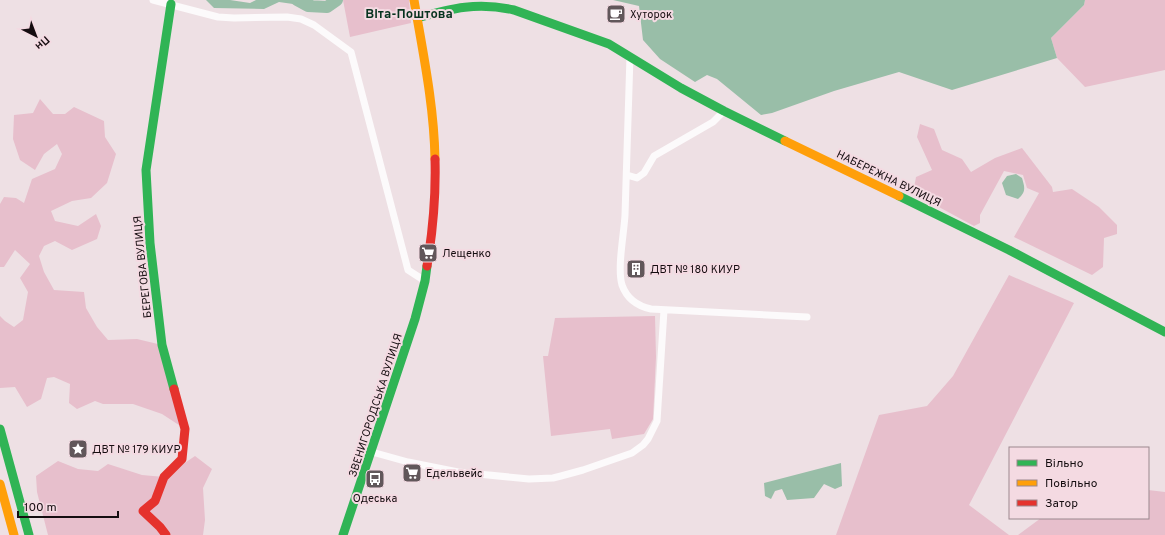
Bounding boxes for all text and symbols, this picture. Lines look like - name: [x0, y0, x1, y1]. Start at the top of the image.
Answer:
- cafe icon: Хуторок: [605, 3, 627, 25]
- district label: Віта-Поштова: [365, 7, 453, 23]
- place label: Хуторок: [630, 8, 672, 22]
- north arrow: [16, 16, 56, 56]
- text: Пн: [32, 33, 52, 53]
- street label: НАБЕРЕЖНА ВУЛИЦЯ: [834, 147, 943, 210]
- street label: БЕРЕГОВА ВУЛИЦЯ: [131, 215, 155, 319]
- supermarket icon: Лещенко: [417, 242, 439, 264]
- place label: Лещенко: [442, 247, 491, 261]
- building icon: ДВТ № 180 КИУР: [625, 258, 647, 280]
- place label: ДВТ № 180 КИУР: [650, 263, 740, 277]
- street label: ЗВЕНИГОРОДСЬКА ВУЛИЦЯ: [346, 332, 406, 479]
- place icon: ДВТ № 179 КИУР: [67, 438, 89, 460]
- place label: ДВТ № 179 КИУР: [92, 443, 181, 457]
- legend: [1009, 447, 1149, 519]
- text: Вільно: [1045, 456, 1084, 472]
- supermarket icon: Едельвейс: [401, 462, 423, 484]
- place label: Едельвейс: [426, 467, 483, 481]
- bus stop icon: Одеська: [364, 468, 386, 490]
- text: Повільно: [1045, 476, 1098, 492]
- place label: Одеська: [353, 492, 398, 506]
- scale bar: [18, 493, 118, 519]
- text: Затор: [1045, 496, 1078, 512]
- text: 100 m: [24, 500, 57, 516]

